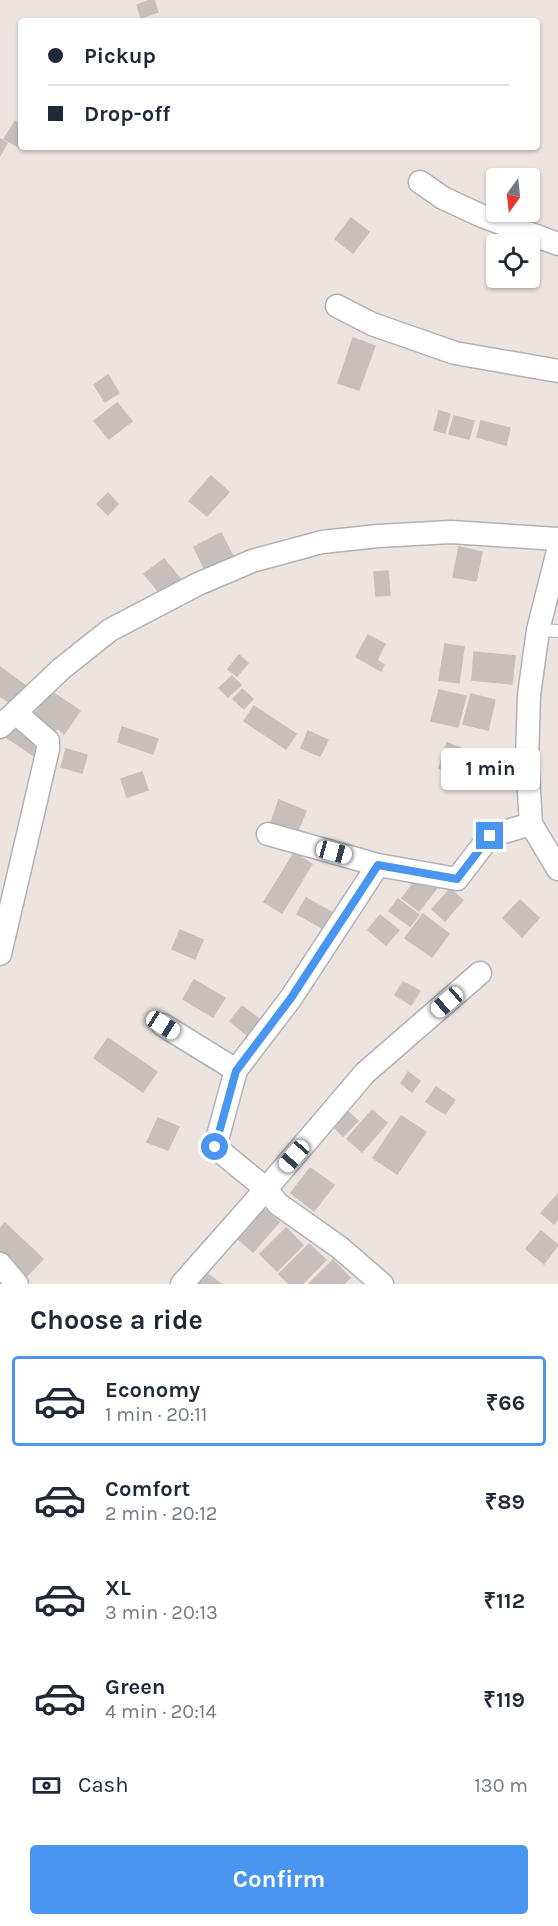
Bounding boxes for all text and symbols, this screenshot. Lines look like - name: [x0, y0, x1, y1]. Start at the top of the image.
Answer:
- text: Pickup: [84, 43, 156, 69]
- text: Drop-off: [84, 101, 170, 127]
- north arrow: [486, 168, 540, 222]
- map controls: [486, 168, 540, 288]
- button: locate: [486, 234, 540, 288]
- callout: 1 min: [440, 749, 540, 791]
- text: 1 min: [465, 757, 516, 780]
- route end: [476, 822, 503, 849]
- car: [314, 839, 354, 865]
- car: [428, 983, 466, 1021]
- car: [143, 1008, 183, 1042]
- route start: [201, 1133, 228, 1160]
- car: [275, 1137, 313, 1175]
- text: Choose a ride: [30, 1304, 203, 1336]
- icon: car: [33, 1374, 87, 1428]
- text: Economy: [105, 1377, 200, 1403]
- text: ₹66: [486, 1390, 525, 1416]
- text: 1 min · 20:11: [105, 1403, 207, 1426]
- icon: car: [33, 1473, 87, 1527]
- text: Comfort: [105, 1476, 190, 1502]
- text: ₹89: [485, 1489, 525, 1515]
- text: 2 min · 20:12: [105, 1502, 217, 1525]
- icon: car: [33, 1572, 87, 1626]
- text: XL: [105, 1575, 131, 1601]
- text: ₹112: [483, 1588, 525, 1614]
- text: 3 min · 20:13: [105, 1601, 218, 1624]
- icon: car: [33, 1671, 87, 1725]
- text: Green: [105, 1674, 166, 1700]
- text: ₹119: [483, 1687, 525, 1713]
- text: 4 min · 20:14: [105, 1700, 217, 1723]
- icon: cash: [30, 1769, 63, 1802]
- text: Cash: [78, 1772, 128, 1798]
- text: 130 m: [474, 1774, 528, 1797]
- button: Confirm: [30, 1845, 528, 1914]

